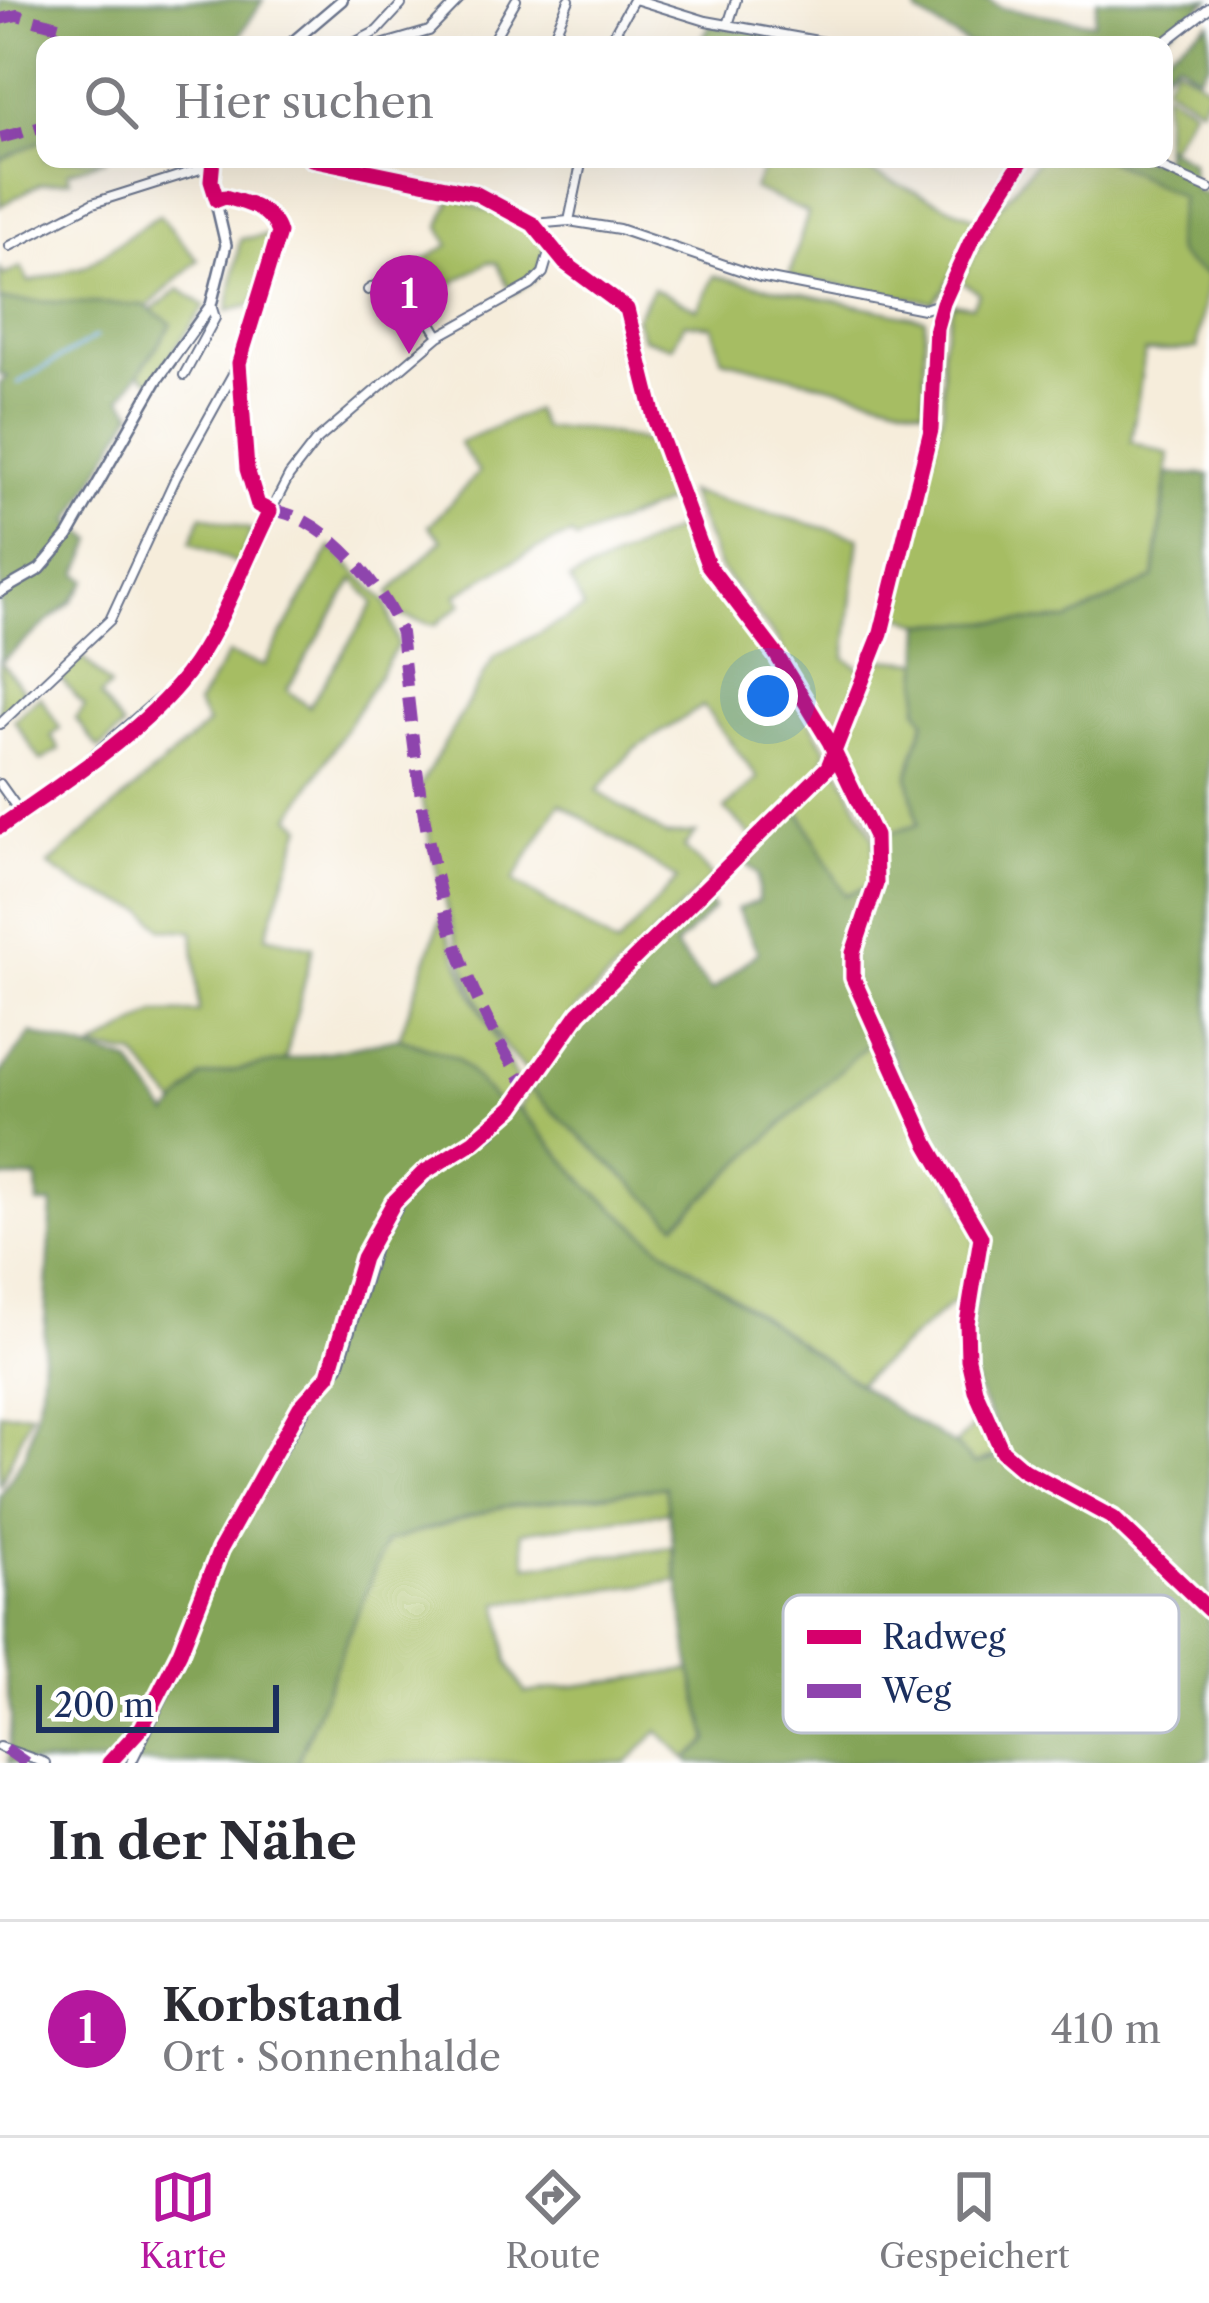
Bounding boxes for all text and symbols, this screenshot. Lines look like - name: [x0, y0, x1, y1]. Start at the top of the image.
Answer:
- search box: [36, 36, 1173, 168]
- icon: search: [78, 69, 144, 135]
- text: Hier suchen: [174, 74, 434, 130]
- pin: 1: [370, 255, 448, 354]
- your location: [738, 666, 798, 726]
- legend: [783, 1595, 1179, 1733]
- text: Radweg: [882, 1617, 1006, 1658]
- text: Weg: [881, 1671, 952, 1712]
- scale bar: [36, 1679, 279, 1732]
- text: 200 m: [54, 1685, 154, 1726]
- text: In der Nähe: [48, 1810, 357, 1872]
- text: Korbstand: [162, 1977, 402, 2033]
- text: 1: [78, 2005, 96, 2053]
- text: 410 m: [1051, 2005, 1161, 2053]
- text: Ort · Sonnenhalde: [162, 2033, 501, 2081]
- tab: Karte: [139, 2164, 227, 2277]
- tab: Route: [506, 2164, 600, 2277]
- tab: Gespeichert: [879, 2164, 1069, 2277]

